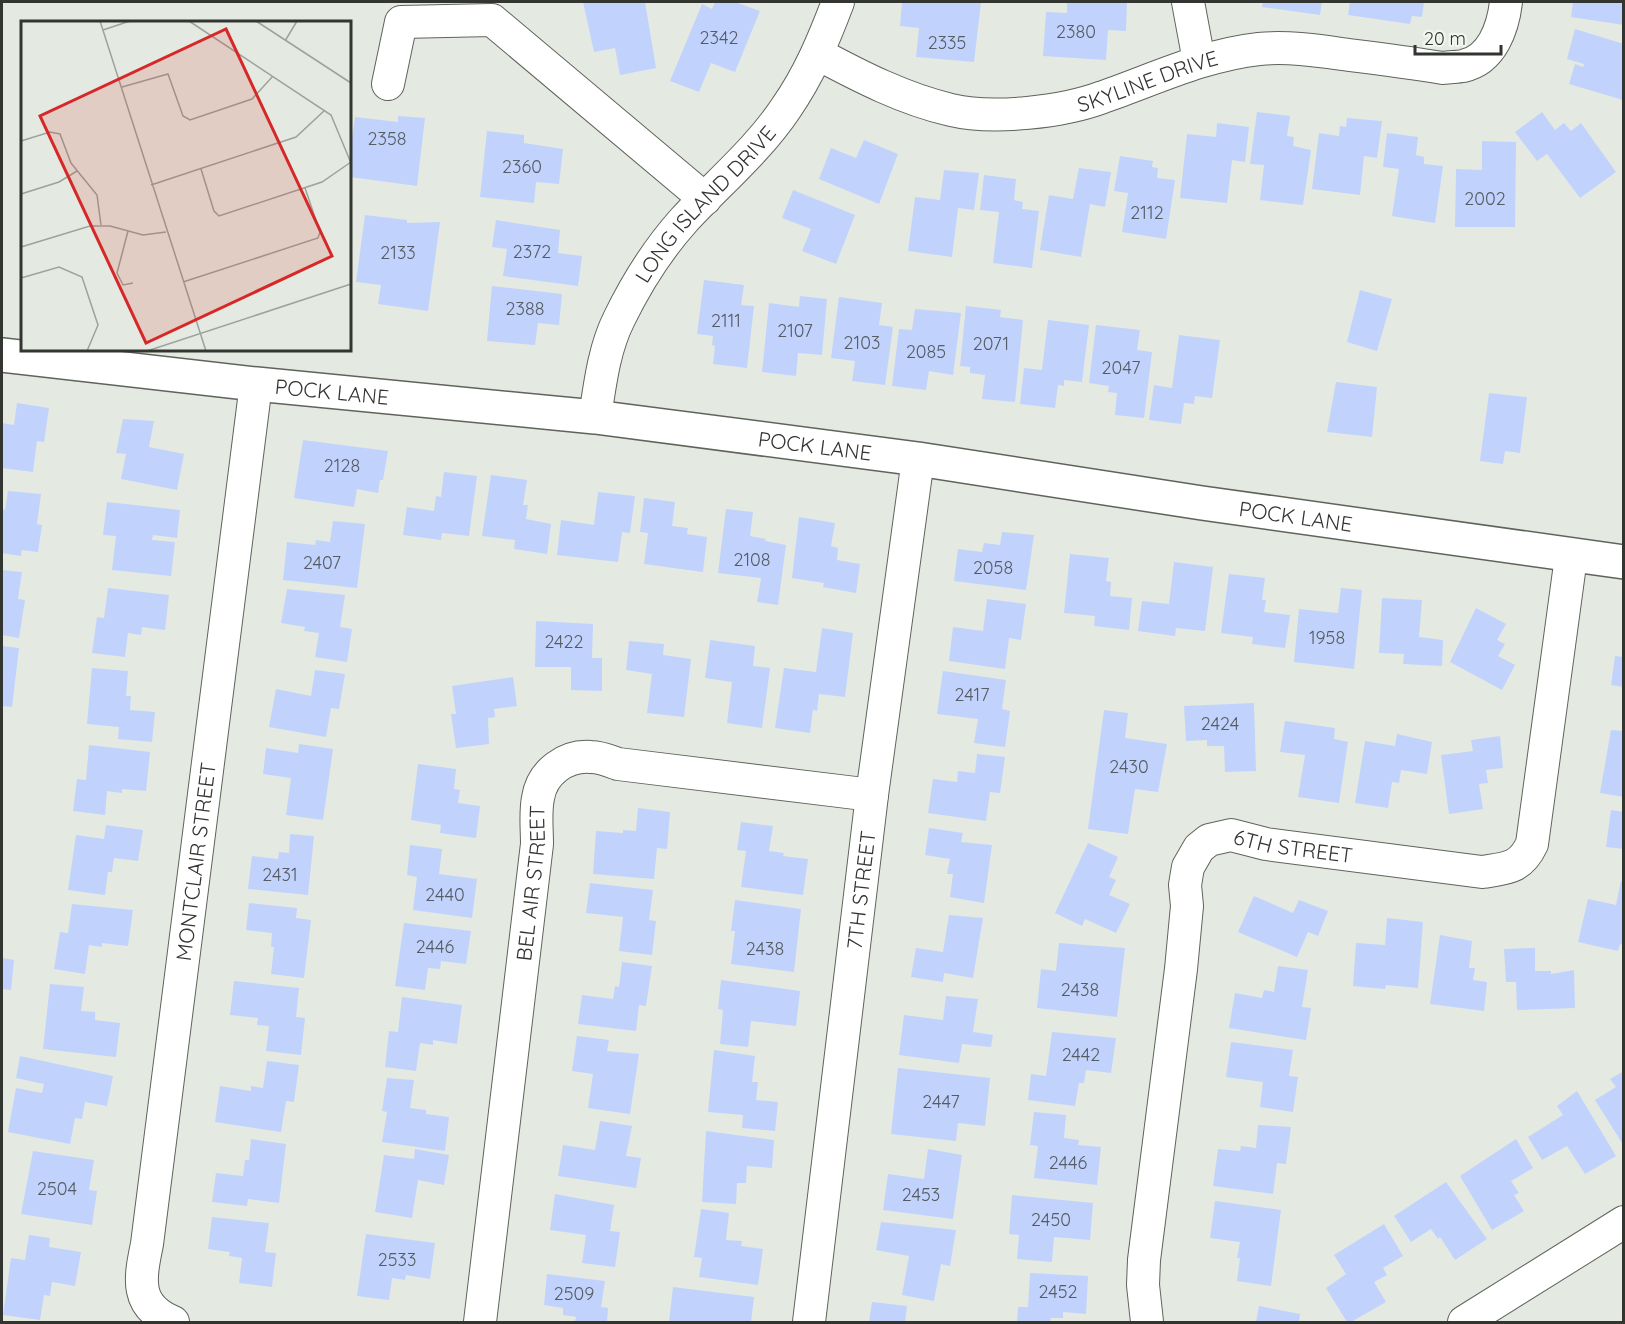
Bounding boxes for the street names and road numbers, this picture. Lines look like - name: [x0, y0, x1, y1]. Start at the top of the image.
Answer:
- street label: SKYLINE DRIVE: [1074, 44, 1221, 117]
- street label: LONG ISLAND DRIVE: [629, 120, 781, 287]
- street label: POCK LANE: [274, 373, 390, 410]
- street label: POCK LANE: [757, 425, 873, 466]
- street label: POCK LANE: [1237, 495, 1354, 537]
- street label: MONTCLAIR STREET: [170, 761, 221, 962]
- street label: BEL AIR STREET: [510, 805, 550, 962]
- street label: 6TH STREET: [1231, 823, 1354, 868]
- street label: 7TH STREET: [841, 829, 881, 951]

